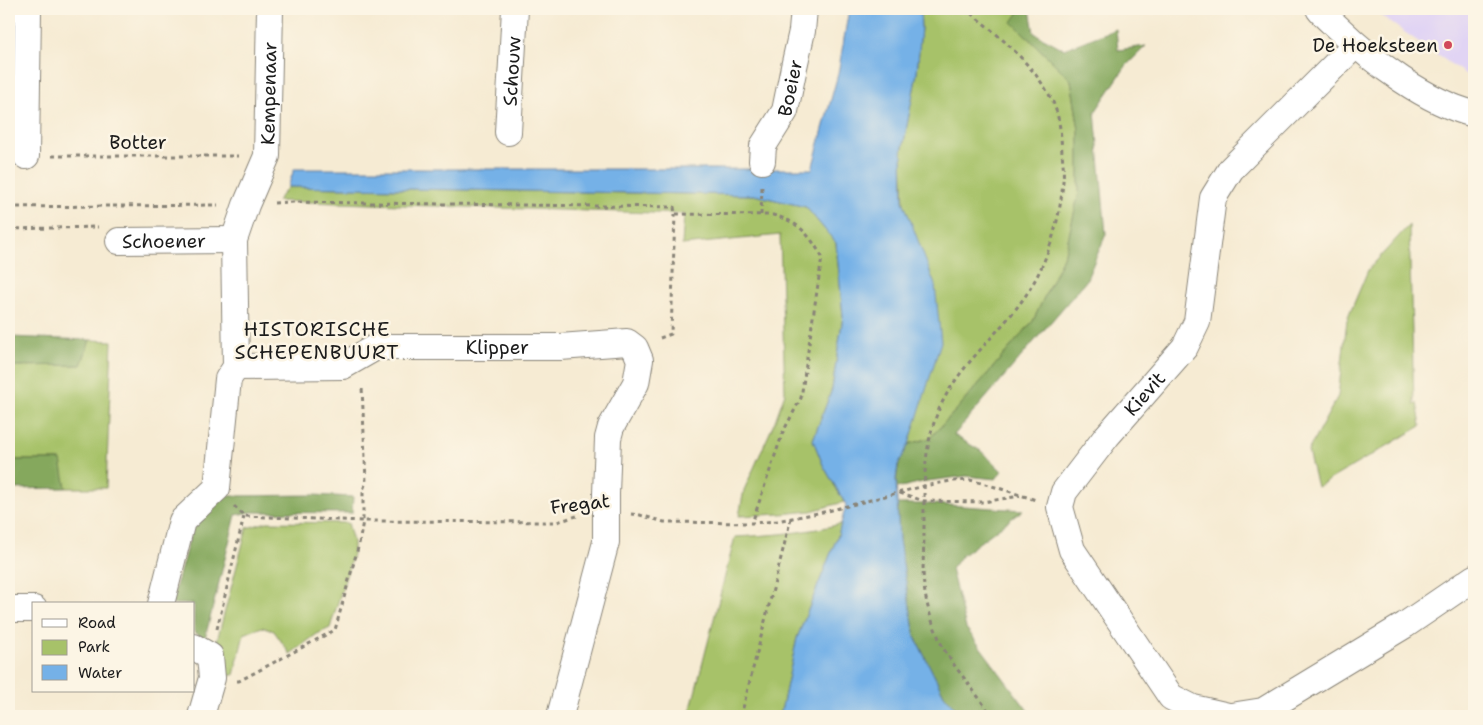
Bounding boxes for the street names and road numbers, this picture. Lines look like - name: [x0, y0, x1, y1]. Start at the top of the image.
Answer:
- street label: Schouw: [497, 35, 526, 107]
- street label: Kempenaar: [255, 41, 282, 145]
- street label: Boeier: [772, 57, 808, 119]
- street label: Botter: [109, 130, 167, 155]
- street label: Schoener: [122, 228, 206, 253]
- street label: Klipper: [465, 335, 529, 360]
- street label: Kievit: [1118, 366, 1171, 421]
- street label: Fregat: [549, 488, 611, 520]

